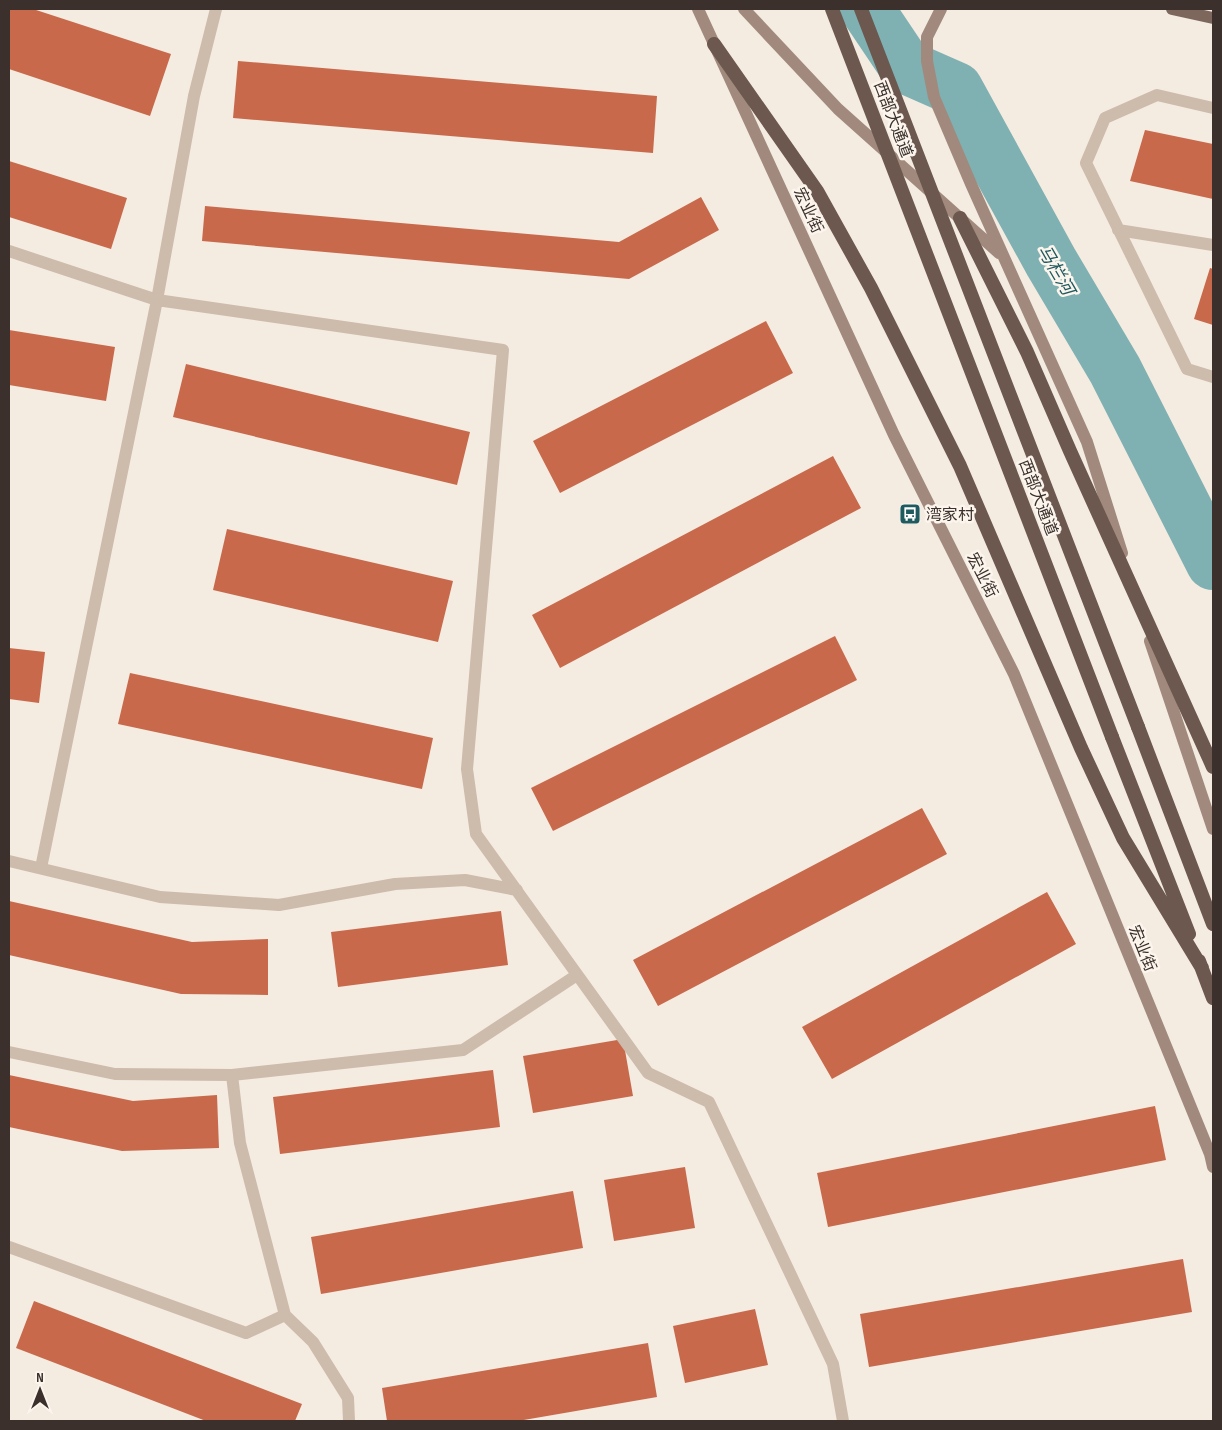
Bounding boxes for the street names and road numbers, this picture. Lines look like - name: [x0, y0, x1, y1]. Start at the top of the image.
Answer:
- street label: 西部大通道: [869, 79, 916, 160]
- street label: 宏业街: [789, 185, 826, 236]
- street label: 西部大通道: [1014, 457, 1061, 538]
- street label: 宏业街: [962, 550, 1001, 601]
- street label: 宏业街: [1124, 923, 1159, 974]

